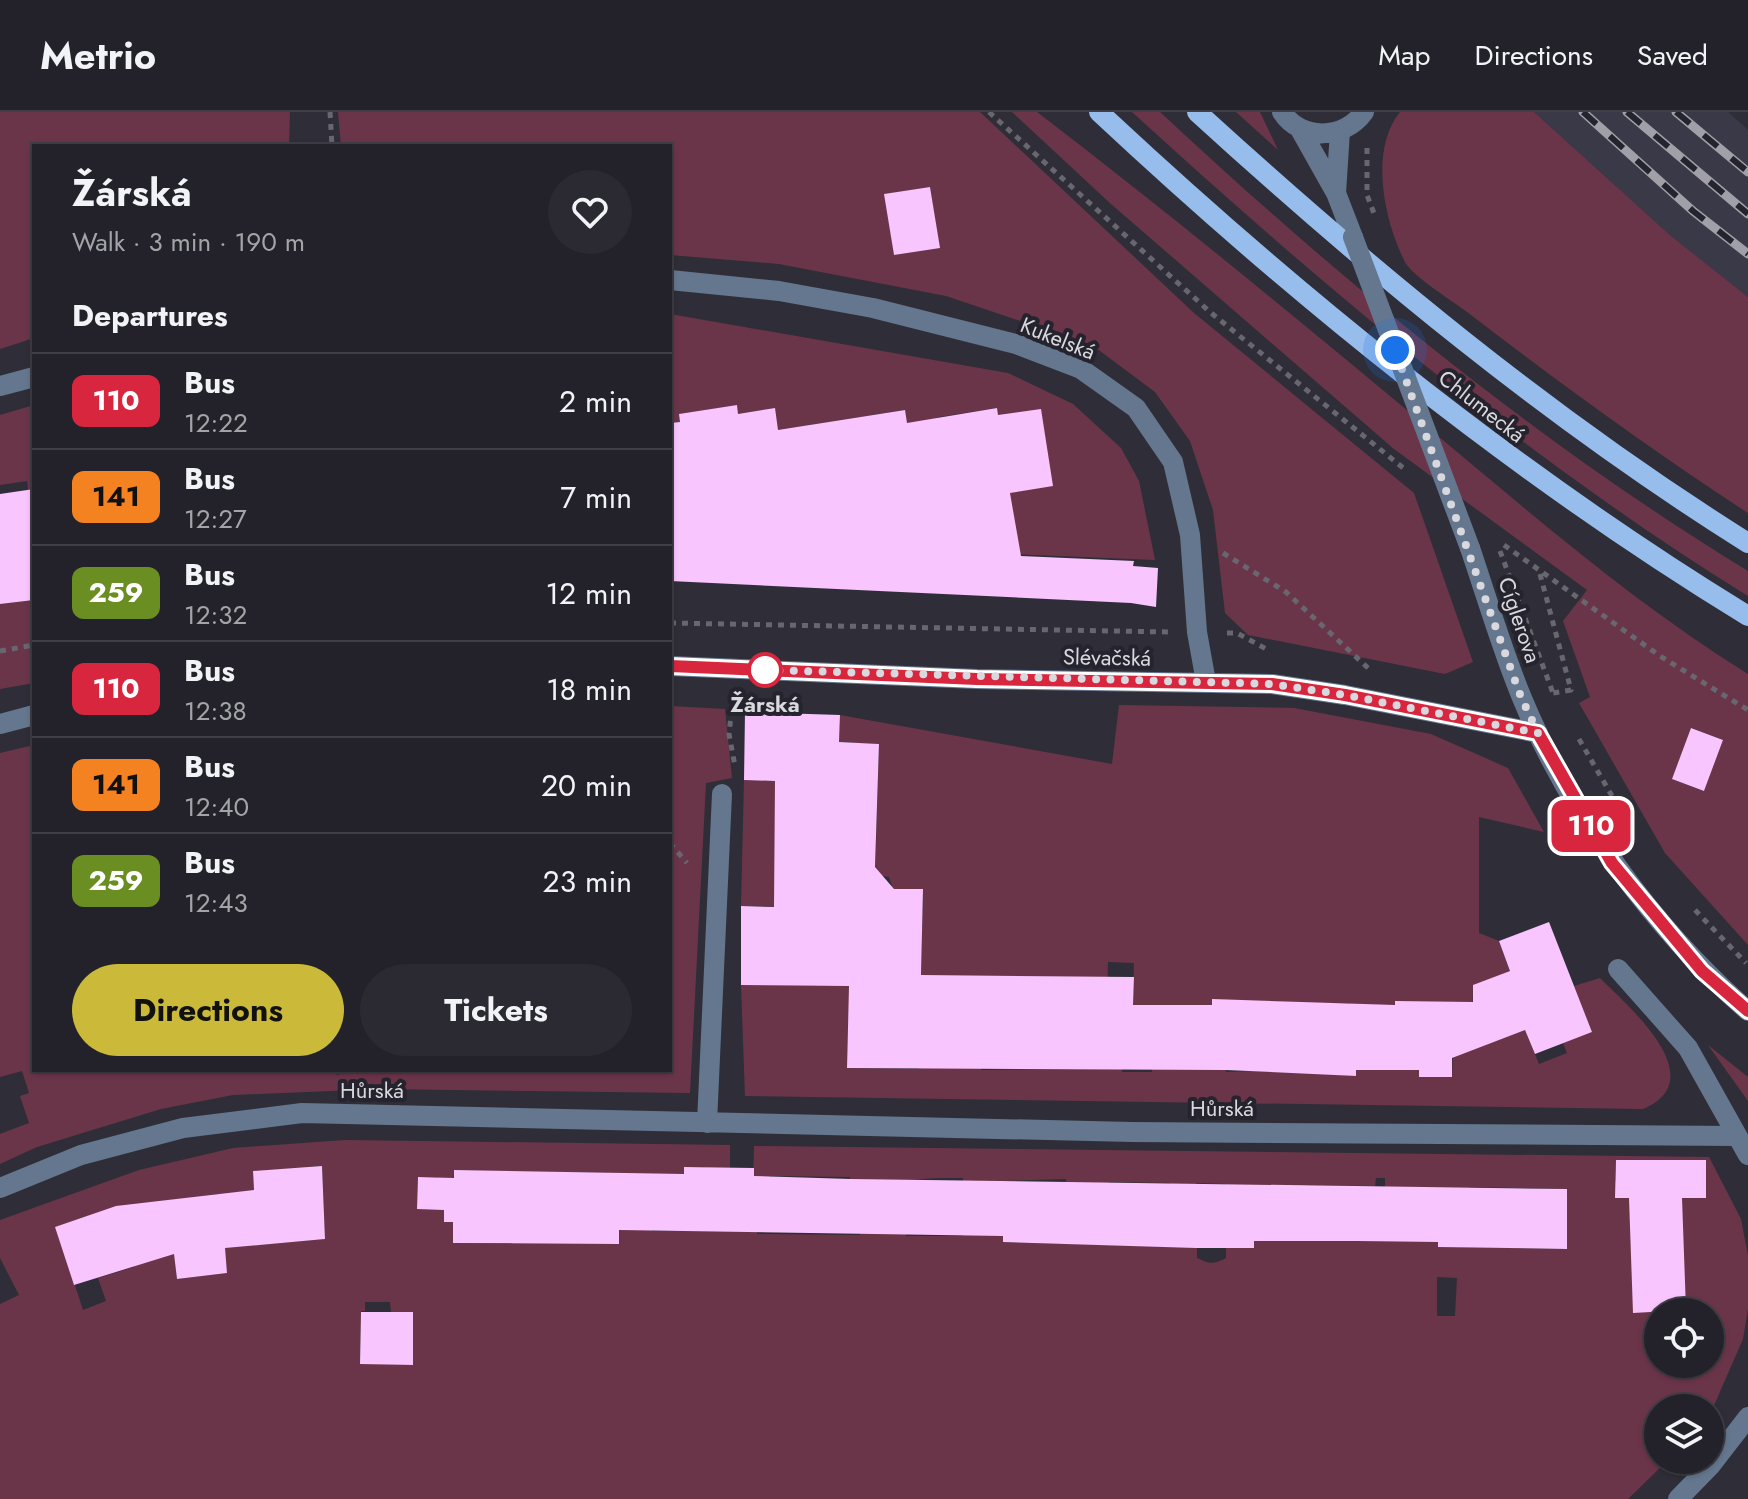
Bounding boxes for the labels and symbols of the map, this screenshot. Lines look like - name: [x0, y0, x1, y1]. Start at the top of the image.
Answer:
- street label: Kukelská: [1016, 309, 1100, 367]
- your location: [1375, 330, 1415, 370]
- street label: Chlumecká: [1432, 362, 1532, 450]
- street label: Cíglerova: [1490, 573, 1550, 667]
- street label: Slévačská: [1063, 640, 1151, 674]
- marker: Žárská: [748, 653, 782, 687]
- place label: Žárská: [730, 688, 800, 720]
- line badge: 110: [1545, 800, 1637, 852]
- street label: Hůrská: [340, 1074, 404, 1106]
- street label: Hůrská: [1190, 1092, 1254, 1124]

